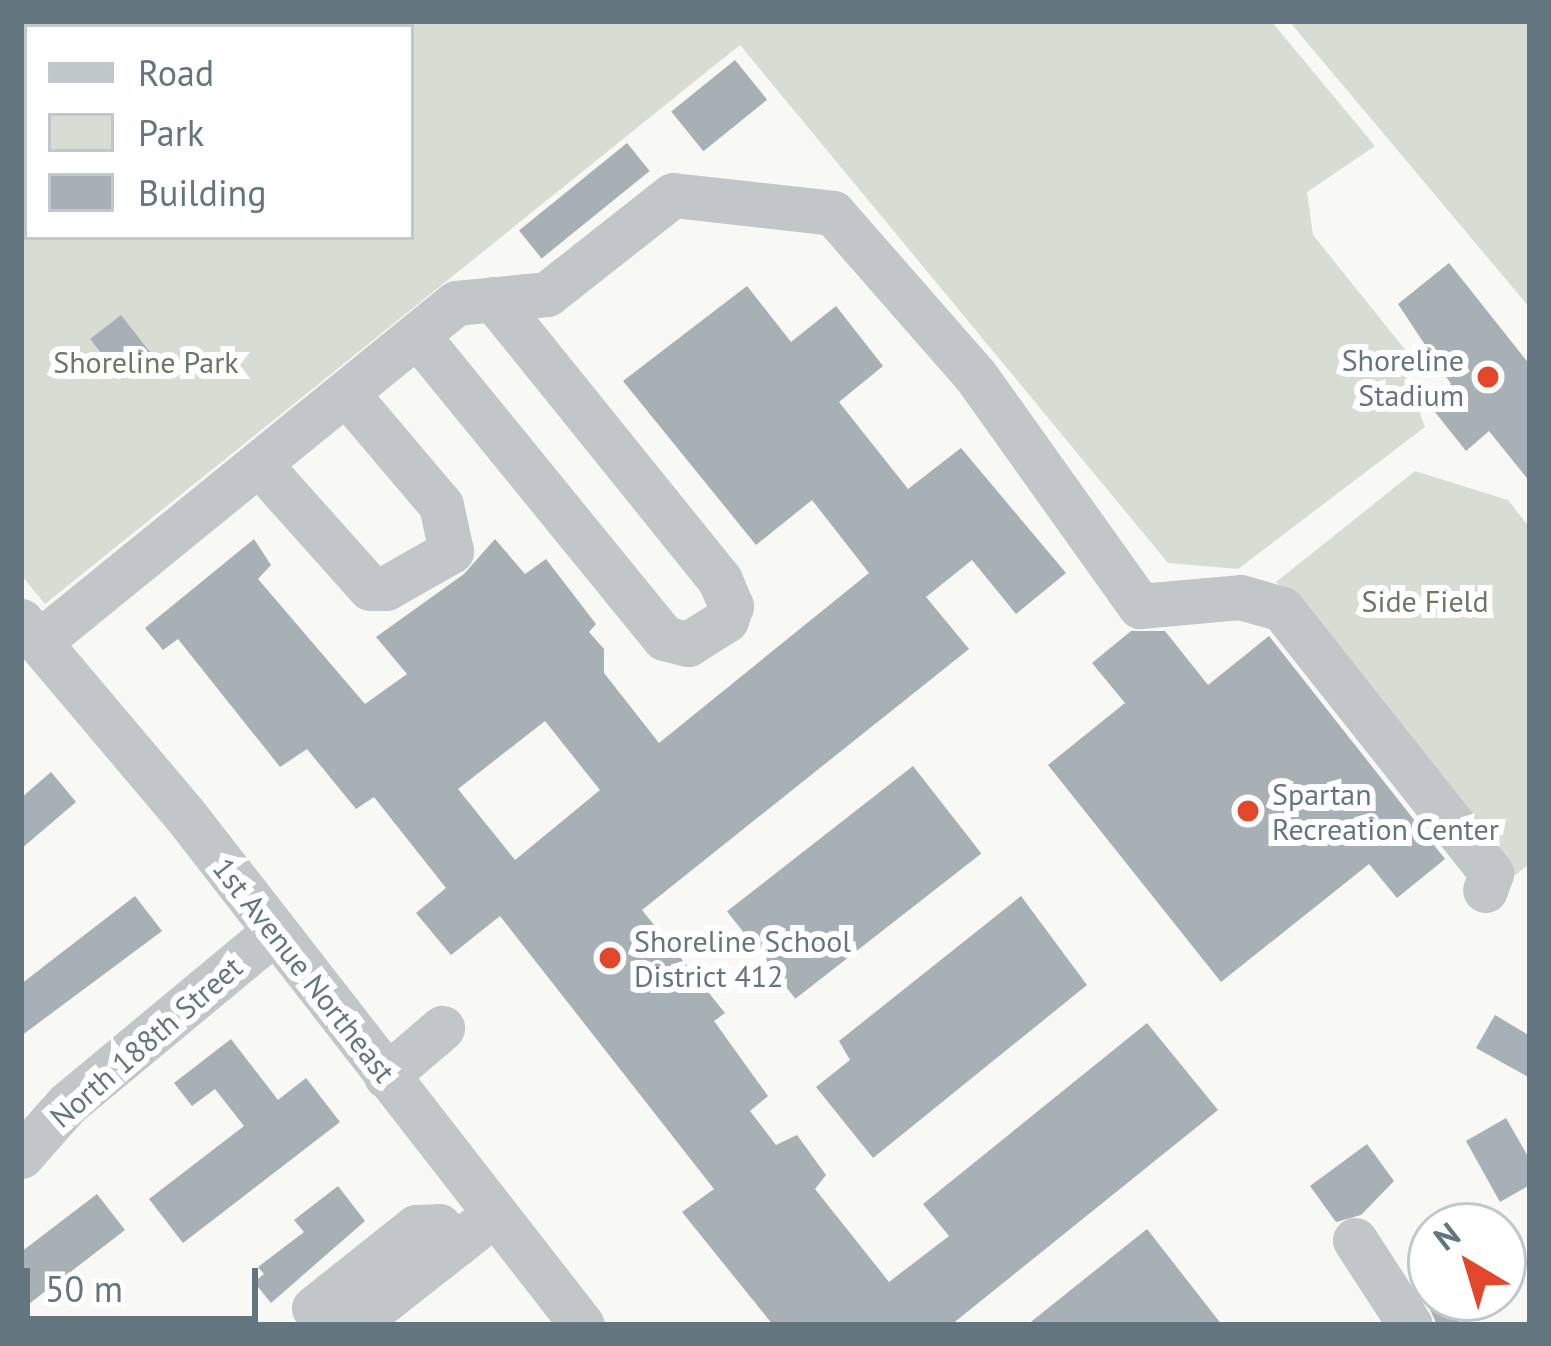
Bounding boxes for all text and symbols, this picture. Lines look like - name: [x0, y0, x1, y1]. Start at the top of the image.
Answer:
- legend: [24, 24, 414, 240]
- text: Road: [138, 49, 214, 96]
- text: Park: [138, 109, 204, 156]
- text: Building: [138, 169, 267, 216]
- place label: Shoreline Stadium: [1342, 342, 1464, 412]
- park label: Shoreline Park: [53, 344, 239, 380]
- marker: Shoreline Stadium: [1475, 364, 1501, 390]
- park label: Side Field: [1361, 583, 1489, 619]
- place label: Spartan Recreation Center: [1272, 776, 1499, 846]
- marker: Spartan Recreation Center: [1235, 798, 1261, 824]
- street label: 1st Avenue Northeast: [205, 850, 403, 1090]
- place label: Shoreline School District 412: [634, 923, 851, 994]
- marker: Shoreline School District 412: [597, 945, 623, 971]
- street label: North 188th Street: [43, 949, 249, 1135]
- north arrow: [1407, 1202, 1527, 1322]
- text: N: [1425, 1212, 1468, 1259]
- scale bar: [30, 1244, 264, 1318]
- text: 50 m: [45, 1265, 123, 1312]

